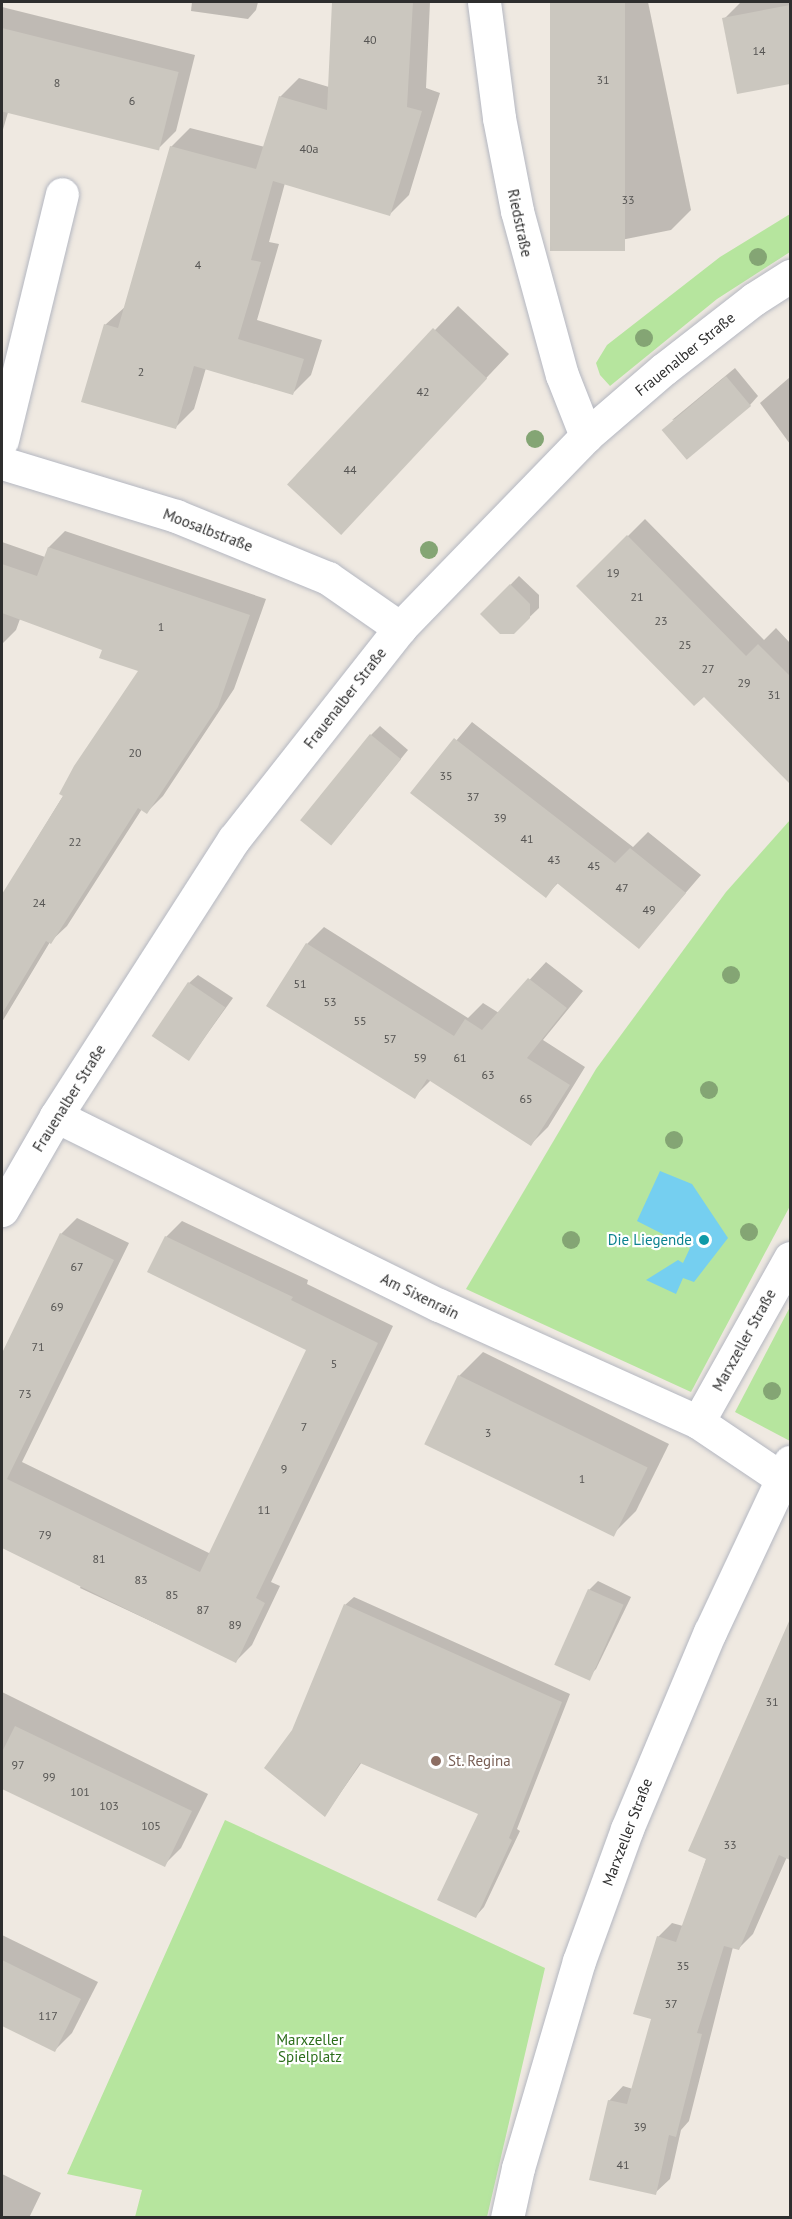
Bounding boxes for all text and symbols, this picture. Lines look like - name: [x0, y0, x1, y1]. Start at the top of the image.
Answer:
- house number: 40: [363, 33, 377, 47]
- house number: 14: [752, 44, 766, 58]
- house number: 31: [596, 73, 610, 87]
- house number: 8: [54, 76, 60, 90]
- house number: 6: [129, 94, 135, 108]
- house number: 40a: [299, 142, 319, 156]
- street label: Riedstraße: [504, 187, 536, 259]
- house number: 33: [621, 193, 635, 207]
- house number: 4: [195, 258, 201, 272]
- street label: Frauenalber Straße: [632, 308, 738, 400]
- house number: 2: [138, 365, 144, 379]
- house number: 42: [416, 385, 430, 399]
- house number: 44: [343, 463, 357, 477]
- street label: Moosalbstraße: [161, 505, 255, 555]
- house number: 19: [606, 566, 620, 580]
- house number: 21: [630, 590, 644, 604]
- house number: 23: [654, 614, 668, 628]
- house number: 1: [158, 620, 164, 634]
- house number: 25: [678, 638, 692, 652]
- street label: Frauenalber Straße: [300, 644, 390, 752]
- house number: 27: [701, 662, 715, 676]
- house number: 29: [737, 676, 751, 690]
- house number: 31: [767, 688, 781, 702]
- house number: 20: [128, 746, 142, 760]
- house number: 35: [439, 769, 453, 783]
- house number: 37: [466, 790, 480, 804]
- house number: 39: [493, 811, 507, 825]
- house number: 41: [520, 832, 534, 846]
- house number: 22: [68, 835, 82, 849]
- house number: 43: [547, 853, 561, 867]
- house number: 45: [587, 859, 601, 873]
- house number: 47: [615, 881, 629, 895]
- house number: 24: [32, 896, 46, 910]
- house number: 49: [642, 903, 656, 917]
- house number: 51: [293, 977, 307, 991]
- house number: 53: [323, 995, 337, 1009]
- house number: 55: [353, 1014, 367, 1028]
- house number: 57: [383, 1032, 397, 1046]
- street label: Frauenalber Straße: [29, 1041, 109, 1155]
- house number: 59: [413, 1051, 427, 1065]
- house number: 61: [453, 1051, 467, 1065]
- house number: 63: [481, 1068, 495, 1082]
- house number: 65: [519, 1092, 533, 1106]
- place label: Die Liegende: [608, 1231, 692, 1249]
- marker: Die Liegende: [697, 1233, 711, 1247]
- house number: 67: [70, 1260, 84, 1274]
- street label: Am Sixenrain: [378, 1269, 462, 1323]
- street label: Marxzeller Straße: [709, 1286, 779, 1394]
- house number: 69: [50, 1300, 64, 1314]
- house number: 71: [31, 1340, 45, 1354]
- house number: 5: [331, 1357, 337, 1371]
- house number: 73: [18, 1387, 32, 1401]
- house number: 7: [301, 1420, 307, 1434]
- house number: 3: [485, 1426, 491, 1440]
- house number: 9: [281, 1462, 287, 1476]
- house number: 1: [579, 1472, 585, 1486]
- house number: 11: [257, 1503, 271, 1517]
- house number: 79: [38, 1528, 52, 1542]
- house number: 81: [92, 1552, 106, 1566]
- house number: 83: [134, 1573, 148, 1587]
- house number: 85: [165, 1588, 179, 1602]
- house number: 87: [196, 1603, 210, 1617]
- house number: 89: [228, 1618, 242, 1632]
- house number: 31: [765, 1695, 779, 1709]
- place label: St. Regina: [448, 1752, 512, 1770]
- marker: St. Regina: [429, 1754, 443, 1768]
- house number: 97: [11, 1758, 25, 1772]
- house number: 99: [42, 1770, 56, 1784]
- street label: Marxzeller Straße: [598, 1776, 656, 1888]
- house number: 101: [70, 1785, 90, 1799]
- house number: 103: [99, 1799, 119, 1813]
- house number: 105: [141, 1819, 161, 1833]
- house number: 33: [723, 1838, 737, 1852]
- house number: 35: [676, 1959, 690, 1973]
- house number: 37: [664, 1997, 678, 2011]
- house number: 117: [38, 2009, 58, 2023]
- park label: Marxzeller Spielplatz: [276, 2030, 344, 2065]
- house number: 39: [633, 2120, 647, 2134]
- house number: 41: [616, 2158, 630, 2172]

